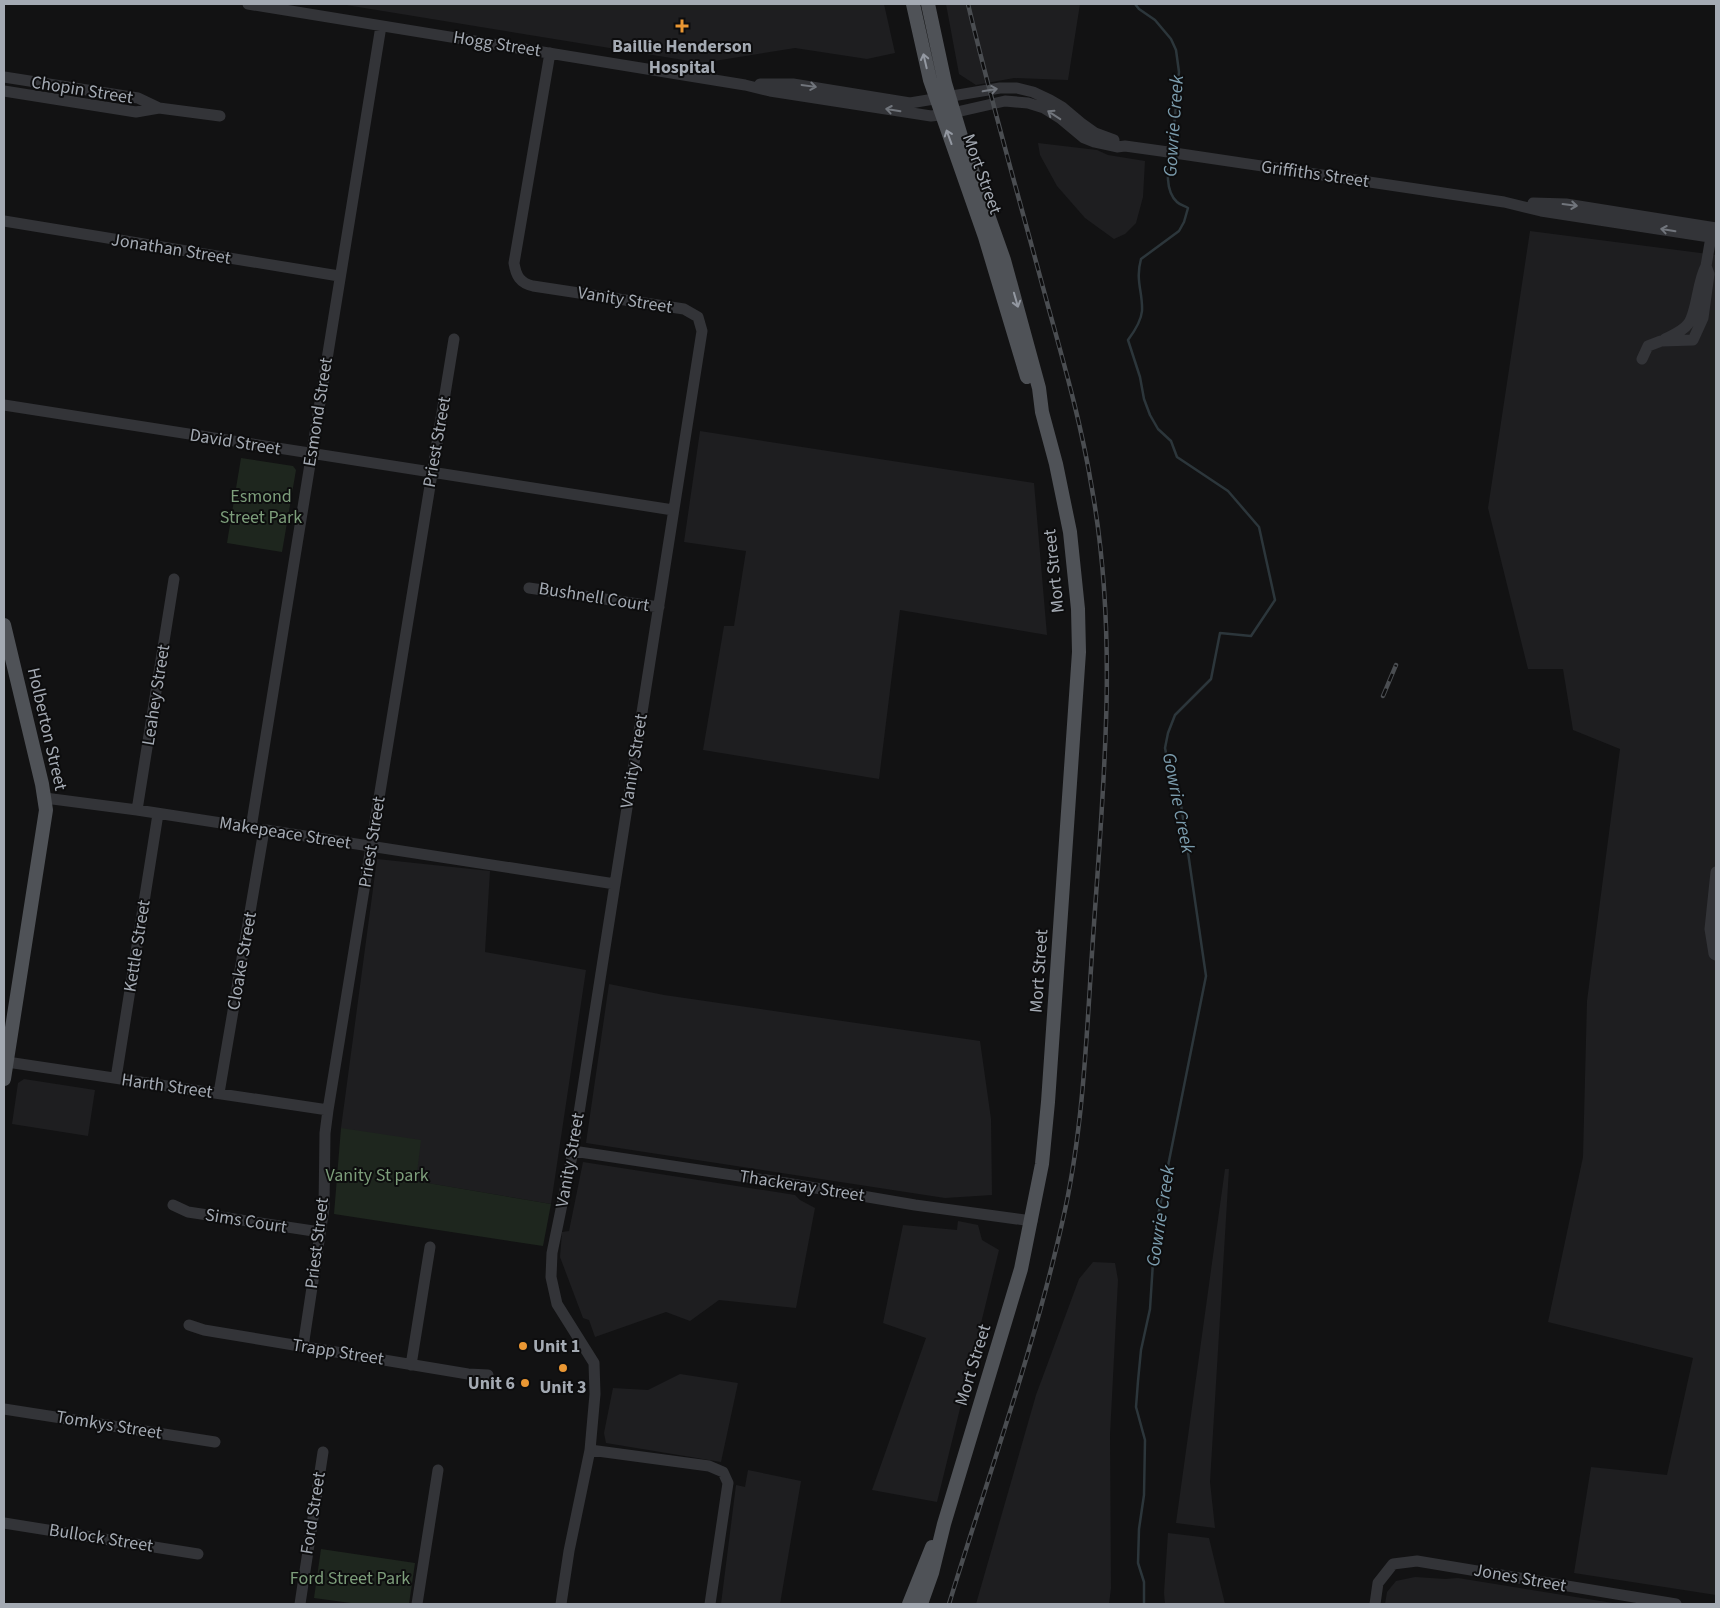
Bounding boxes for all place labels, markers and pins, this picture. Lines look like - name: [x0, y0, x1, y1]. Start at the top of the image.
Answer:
- marker: Baillie Henderson Hospital: [675, 19, 689, 33]
- place label: Baillie Henderson Hospital: [612, 34, 752, 80]
- place label: Unit 1: [533, 1334, 580, 1359]
- marker: Unit 1: [517, 1340, 529, 1352]
- marker: Unit 3: [557, 1362, 569, 1374]
- place label: Unit 6: [468, 1371, 515, 1396]
- place label: Unit 3: [539, 1375, 587, 1400]
- marker: Unit 6: [519, 1377, 531, 1389]

